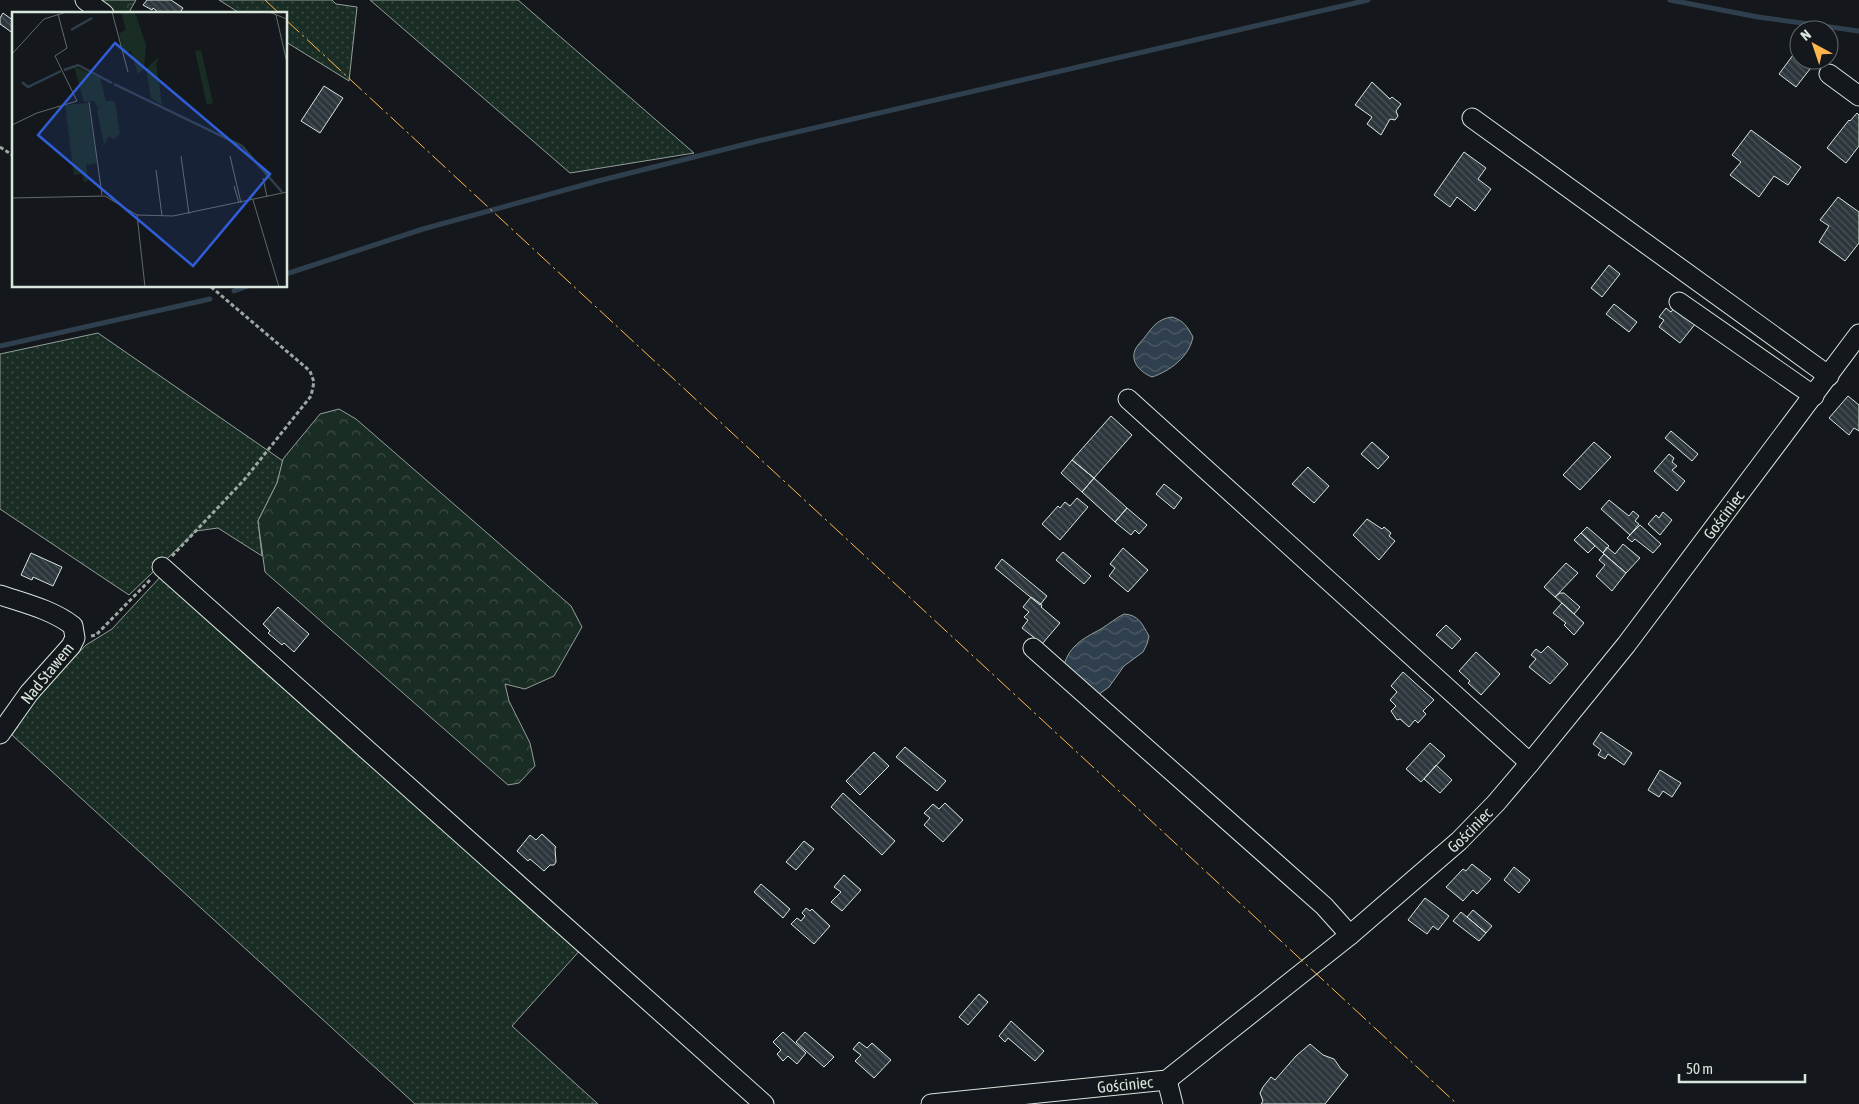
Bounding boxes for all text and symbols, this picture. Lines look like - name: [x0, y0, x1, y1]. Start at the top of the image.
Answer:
- inset map: [12, 12, 288, 288]
- north arrow: [1789, 20, 1839, 70]
- text: N: [1797, 26, 1814, 44]
- street label: Gościniec: [1700, 487, 1748, 543]
- street label: Nad Stawem: [17, 639, 77, 707]
- street label: Gościniec: [1444, 804, 1496, 856]
- scale bar: [1679, 1052, 1805, 1084]
- text: 50 m: [1686, 1060, 1713, 1077]
- street label: Gościniec: [1096, 1072, 1154, 1096]

